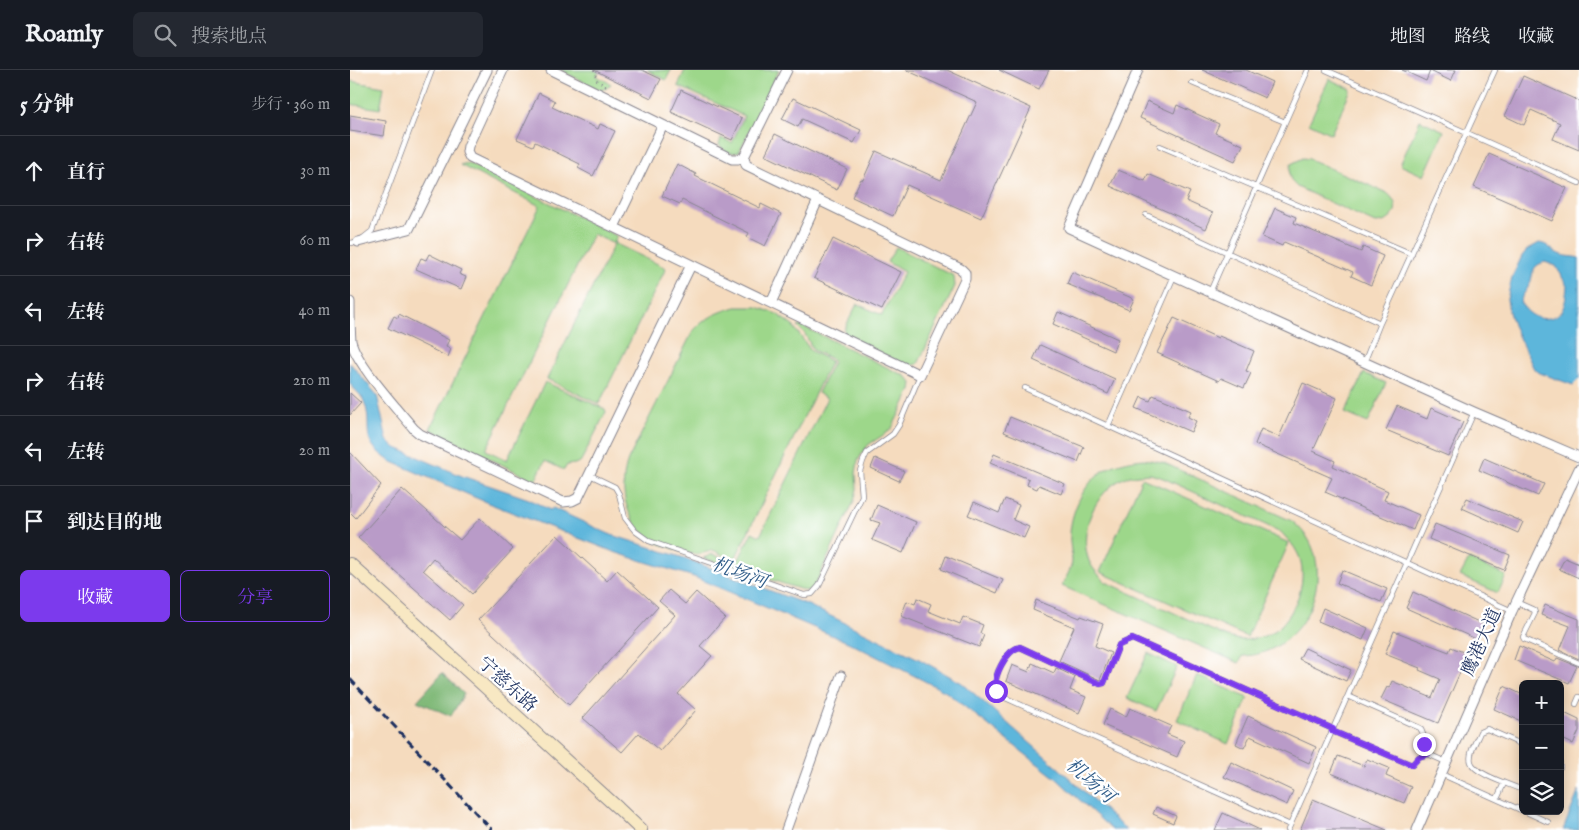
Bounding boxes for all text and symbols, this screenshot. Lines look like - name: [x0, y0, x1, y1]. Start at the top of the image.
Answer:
- search box: [133, 12, 483, 57]
- text: Roamly: [25, 19, 103, 50]
- icon: search: [151, 21, 179, 49]
- text: 搜索地点: [191, 25, 267, 49]
- text: 地图: [1390, 26, 1426, 49]
- text: 路线: [1454, 26, 1490, 49]
- text: 收藏: [1518, 26, 1554, 49]
- text: 5 分钟: [20, 92, 74, 119]
- text: 步行 · 360 m: [251, 95, 330, 115]
- icon: ahead: [20, 157, 48, 185]
- text: 直行: [67, 161, 105, 185]
- text: 30 m: [300, 161, 330, 181]
- icon: right: [20, 227, 48, 255]
- text: 右转: [67, 231, 105, 255]
- text: 60 m: [300, 231, 330, 251]
- icon: left: [20, 297, 48, 325]
- text: 左转: [67, 301, 105, 325]
- text: 40 m: [298, 301, 330, 321]
- icon: right: [20, 367, 48, 395]
- text: 右转: [67, 371, 105, 395]
- text: 210 m: [293, 371, 330, 391]
- icon: left: [20, 437, 48, 465]
- text: 左转: [67, 441, 105, 465]
- text: 20 m: [299, 441, 330, 461]
- icon: arrive: [20, 507, 48, 535]
- text: 到达目的地: [67, 511, 162, 535]
- water label: 机场河: [708, 553, 773, 596]
- button: 收藏: [20, 570, 170, 622]
- button: 分享: [180, 570, 330, 622]
- street label: 鹰港大道: [1457, 605, 1508, 680]
- street label: 宁慈东路: [473, 652, 541, 718]
- route start: [985, 680, 1008, 703]
- map controls: [1519, 680, 1564, 815]
- button: +: [1519, 680, 1564, 725]
- button: −: [1519, 725, 1564, 770]
- route end: [1413, 733, 1436, 756]
- water label: 机场河: [1060, 754, 1121, 811]
- button: layers: [1519, 770, 1564, 815]

